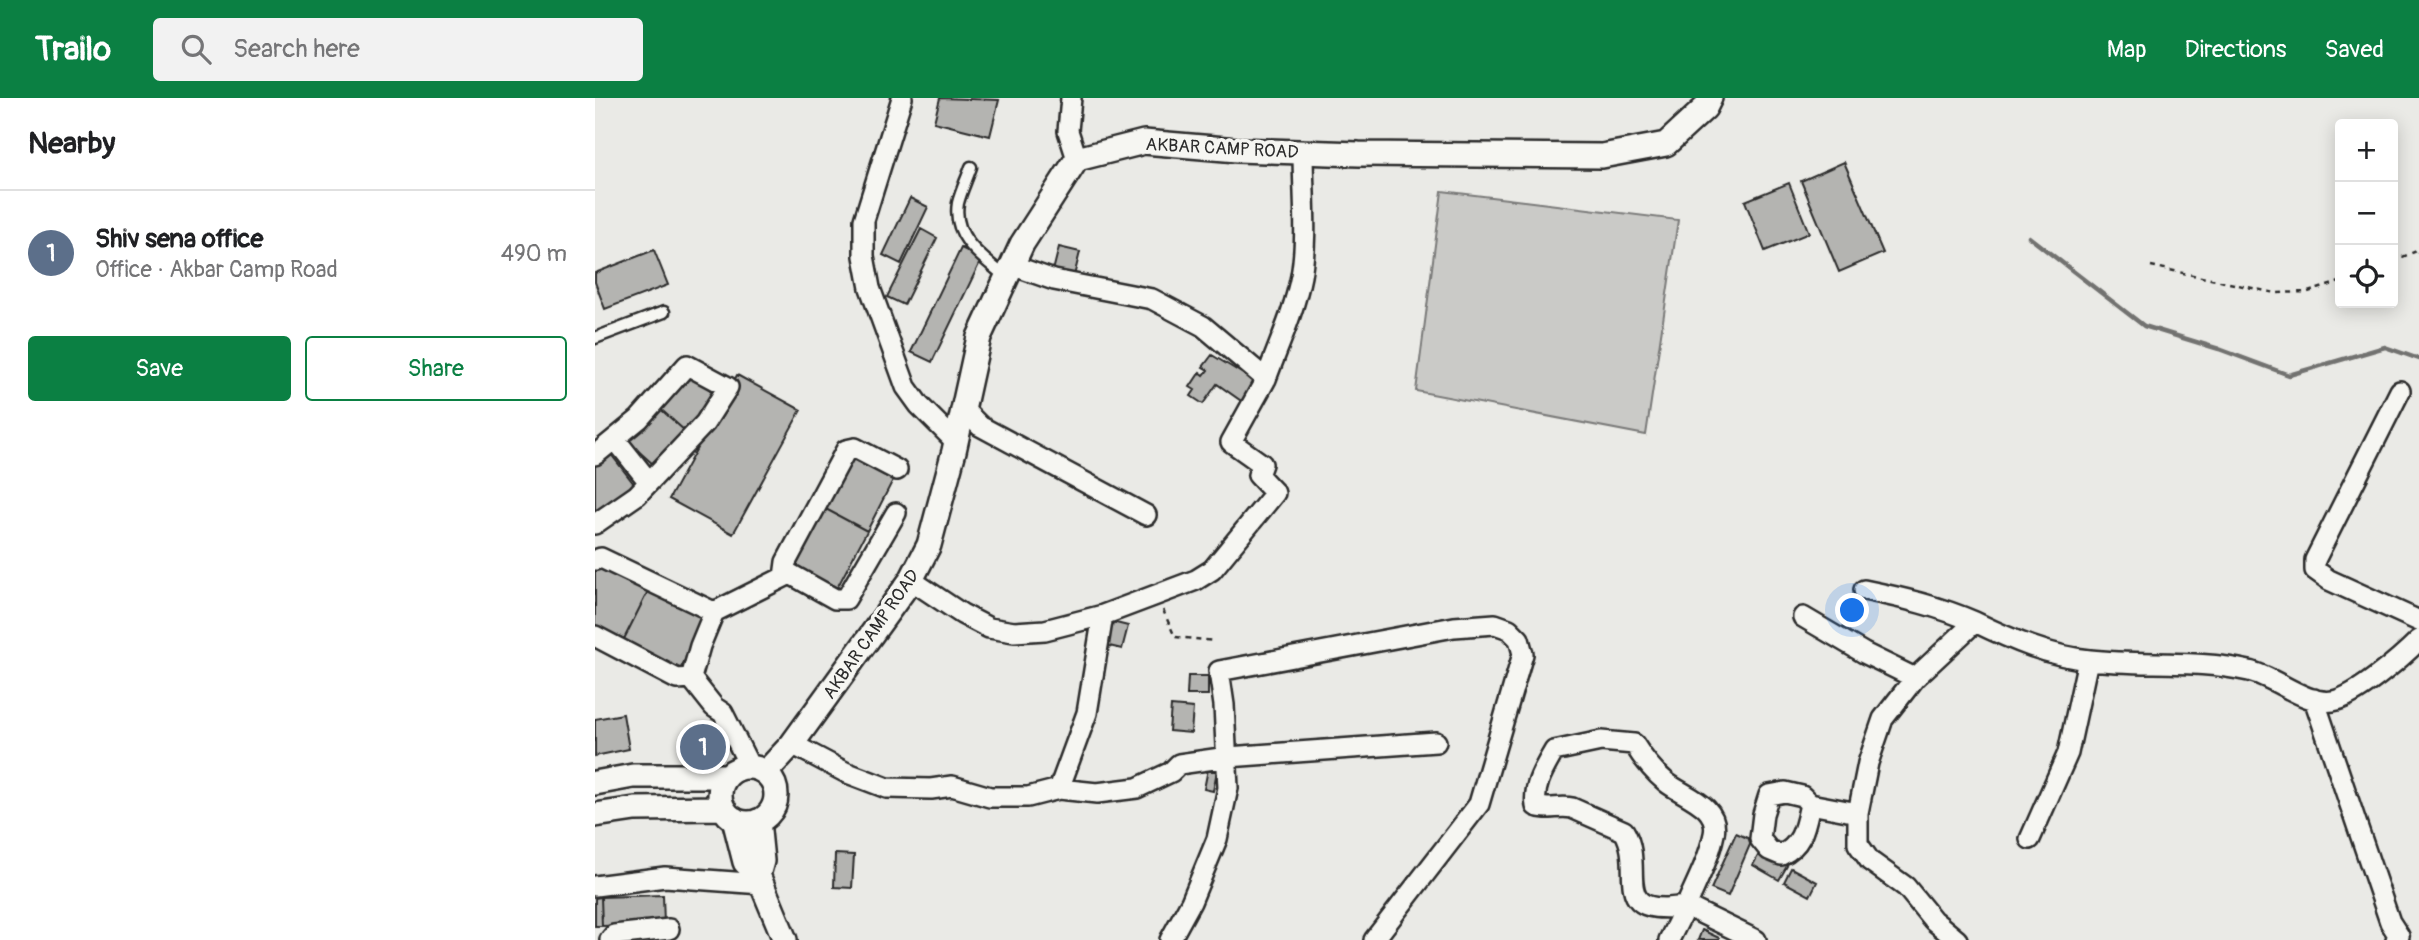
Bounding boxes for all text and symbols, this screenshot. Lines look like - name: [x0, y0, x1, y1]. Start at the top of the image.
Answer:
- search box: [153, 18, 643, 81]
- text: Trailo: [35, 29, 111, 70]
- icon: search: [177, 30, 215, 68]
- text: Search here: [233, 33, 360, 65]
- text: Map: [2107, 35, 2147, 64]
- text: Directions: [2185, 35, 2286, 64]
- text: Saved: [2324, 35, 2384, 64]
- map controls: [2335, 119, 2398, 308]
- button: +: [2335, 119, 2398, 182]
- text: Nearby: [28, 125, 115, 162]
- street label: AKBAR CAMP ROAD: [1145, 133, 1299, 164]
- button: −: [2335, 182, 2398, 245]
- text: Shiv sena office: [95, 223, 263, 255]
- text: 1: [47, 239, 56, 268]
- text: 490 m: [501, 239, 567, 268]
- button: locate: [2335, 245, 2398, 308]
- text: Office · Akbar Camp Road: [95, 255, 338, 284]
- button: Save: [28, 336, 291, 401]
- button: Share: [305, 336, 567, 401]
- street label: AKBAR CAMP ROAD: [818, 565, 925, 704]
- your location: [1835, 593, 1869, 627]
- pin: 1: [680, 721, 726, 773]

